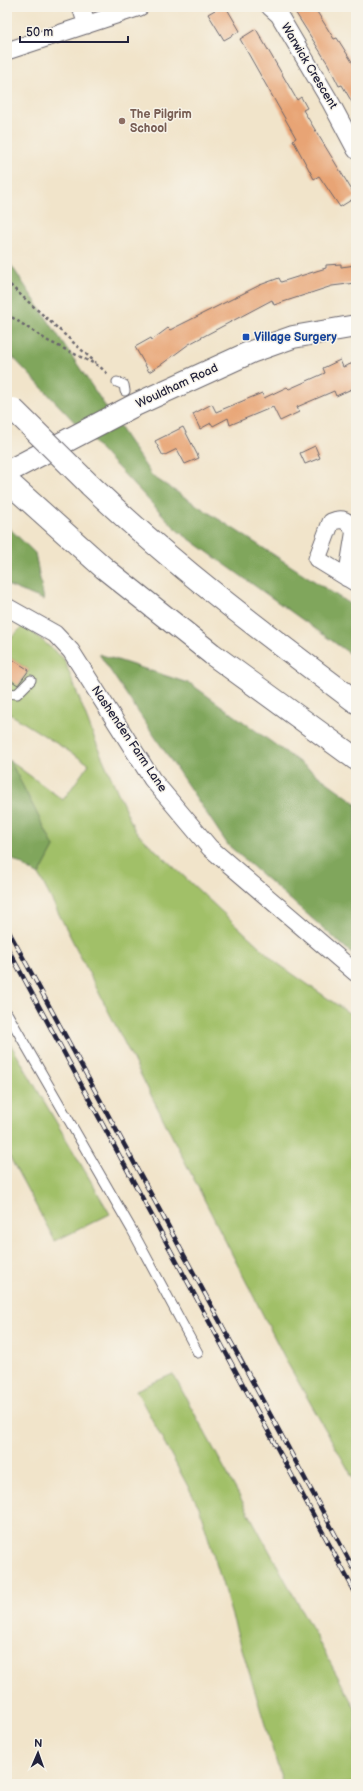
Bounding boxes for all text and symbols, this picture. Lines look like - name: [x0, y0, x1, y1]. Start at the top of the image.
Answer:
- scale bar: [20, 18, 128, 44]
- street label: Warwick Crescent: [277, 20, 341, 112]
- text: 50 m: [26, 25, 53, 40]
- place label: The Pilgrim School: [130, 107, 192, 136]
- marker: The Pilgrim School: [117, 116, 127, 126]
- place label: Village Surgery: [254, 330, 337, 345]
- marker: Village Surgery: [241, 332, 251, 342]
- street label: Wouldham Road: [134, 360, 220, 412]
- street label: Nashenden Farm Lane: [88, 683, 170, 795]
- north arrow: [18, 1733, 58, 1773]
- text: N: [34, 1737, 43, 1750]

